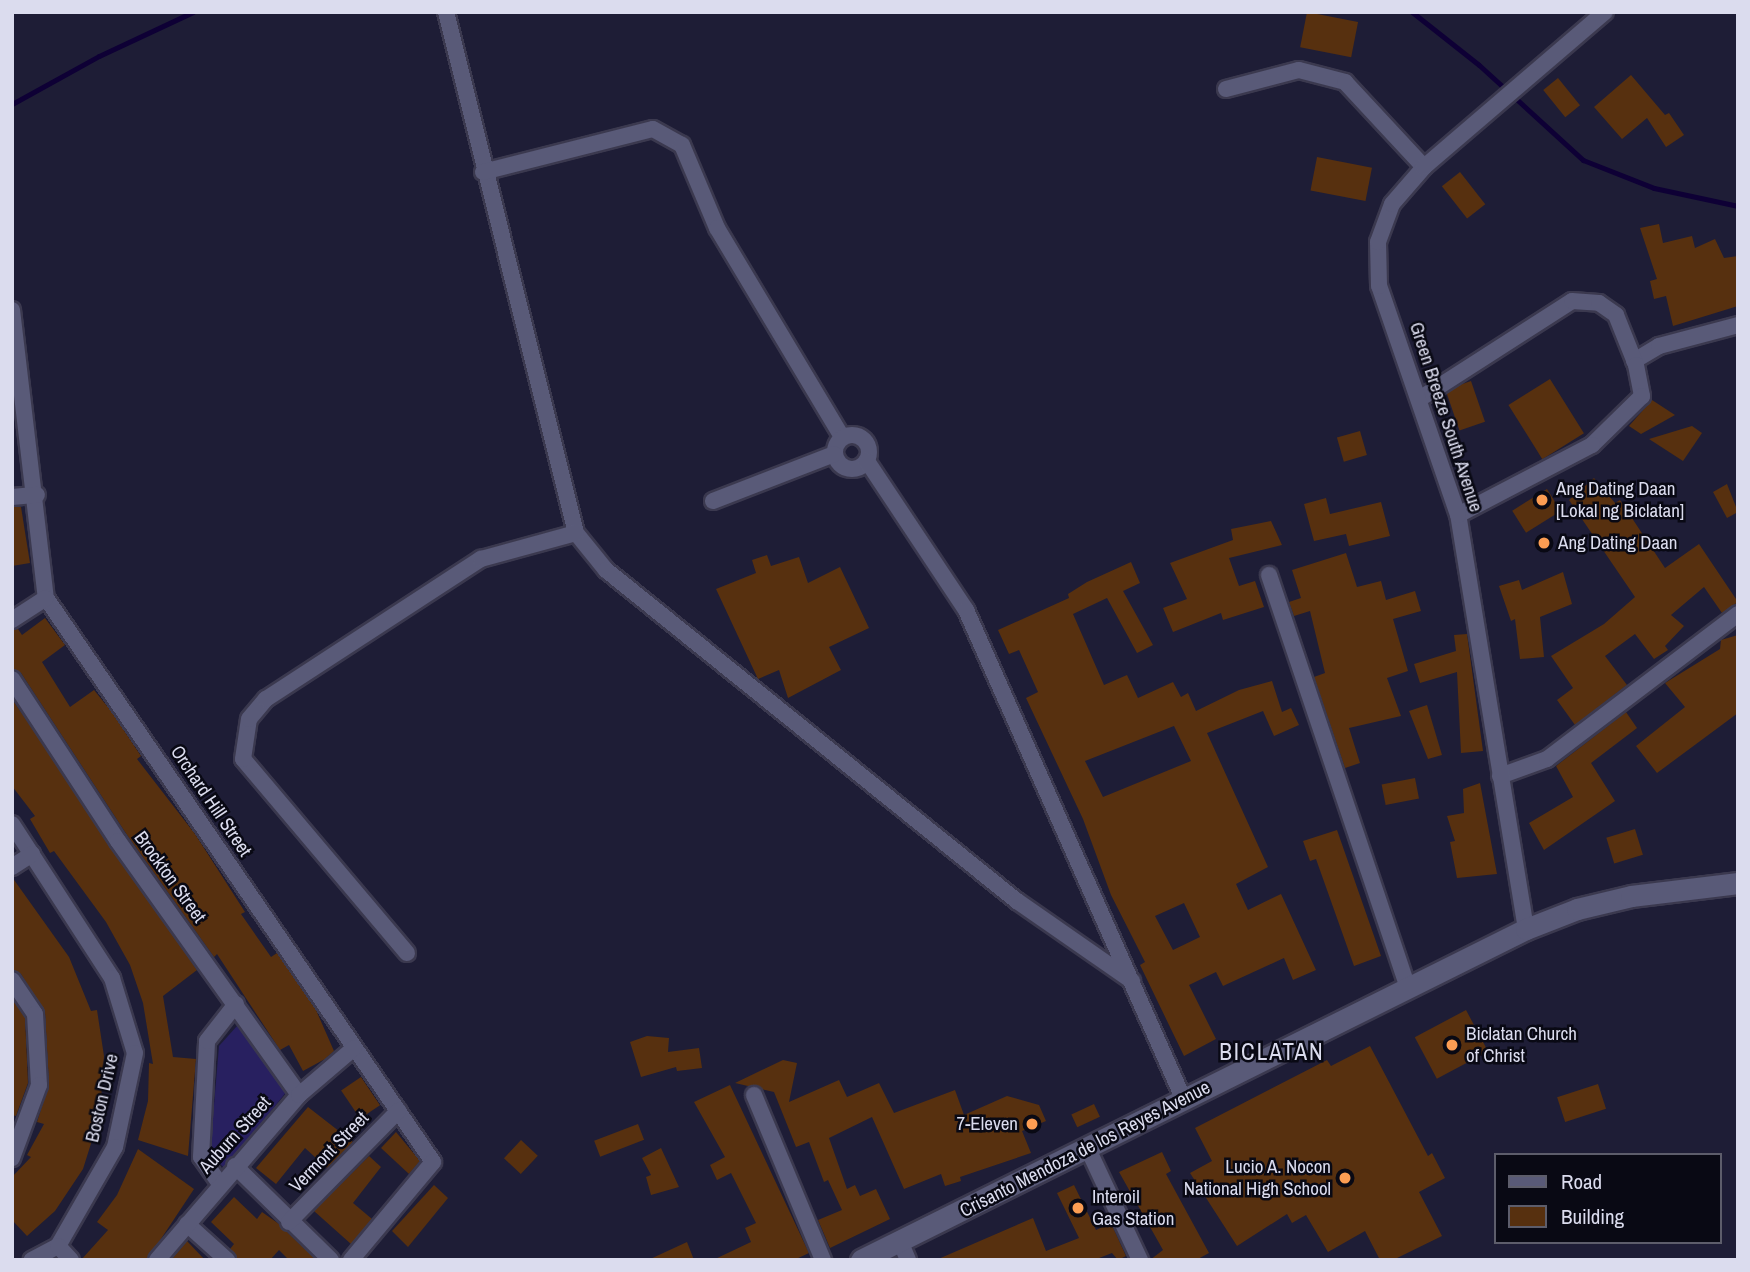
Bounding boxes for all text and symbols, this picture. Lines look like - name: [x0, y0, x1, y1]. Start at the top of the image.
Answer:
- street label: Green Breeze South Avenue: [1404, 319, 1488, 515]
- place label: Ang Dating Daan [Lokal ng Biclatan]: [1556, 478, 1684, 522]
- marker: Ang Dating Daan [Lokal ng Biclatan]: [1534, 492, 1550, 508]
- place label: Ang Dating Daan: [1558, 532, 1678, 554]
- marker: Ang Dating Daan: [1536, 535, 1552, 551]
- street label: Orchard Hill Street: [165, 741, 257, 861]
- street label: Brockton Street: [129, 827, 211, 927]
- place label: Biclatan Church of Christ: [1466, 1023, 1577, 1067]
- marker: Biclatan Church of Christ: [1444, 1037, 1460, 1053]
- district label: BICLATAN: [1220, 1038, 1324, 1066]
- street label: Boston Drive: [81, 1052, 123, 1144]
- street label: Crisanto Mendoza de los Reyes Avenue: [956, 1076, 1214, 1222]
- street label: Auburn Street: [194, 1092, 276, 1178]
- street label: Vermont Street: [285, 1107, 373, 1197]
- place label: 7-Eleven: [957, 1113, 1018, 1135]
- marker: 7-Eleven: [1024, 1116, 1040, 1132]
- legend: [1494, 1153, 1722, 1244]
- place label: Lucio A. Nocon National High School: [1184, 1156, 1331, 1200]
- text: Road: [1561, 1167, 1602, 1196]
- marker: Lucio A. Nocon National High School: [1337, 1170, 1353, 1186]
- place label: Interoil Gas Station: [1092, 1186, 1174, 1230]
- marker: Interoil Gas Station: [1070, 1200, 1086, 1216]
- text: Building: [1561, 1202, 1624, 1231]

